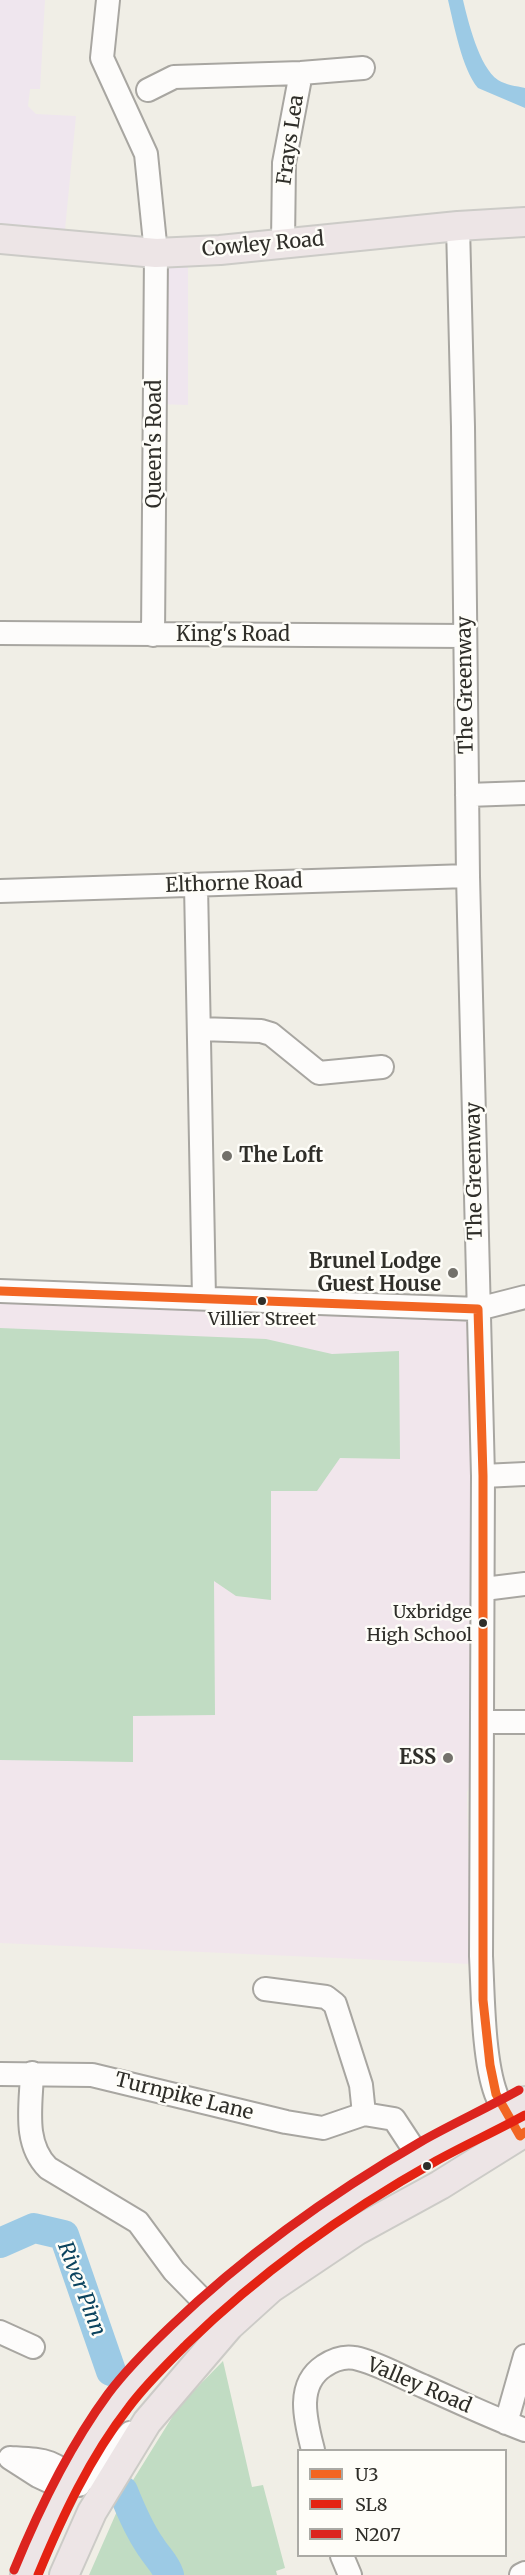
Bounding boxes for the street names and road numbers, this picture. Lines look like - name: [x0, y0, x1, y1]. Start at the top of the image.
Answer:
- street label: Frays Lea: [273, 93, 309, 187]
- street label: Cowley Road: [201, 228, 325, 262]
- street label: Queen's Road: [143, 380, 167, 508]
- street label: The Greenway: [453, 616, 479, 754]
- street label: King's Road: [176, 623, 290, 647]
- street label: Elthorne Road: [165, 870, 303, 898]
- street label: The Greenway: [462, 1102, 488, 1240]
- street label: Turnpike Lane: [112, 2068, 256, 2126]
- street label: Valley Road: [363, 2353, 475, 2419]

